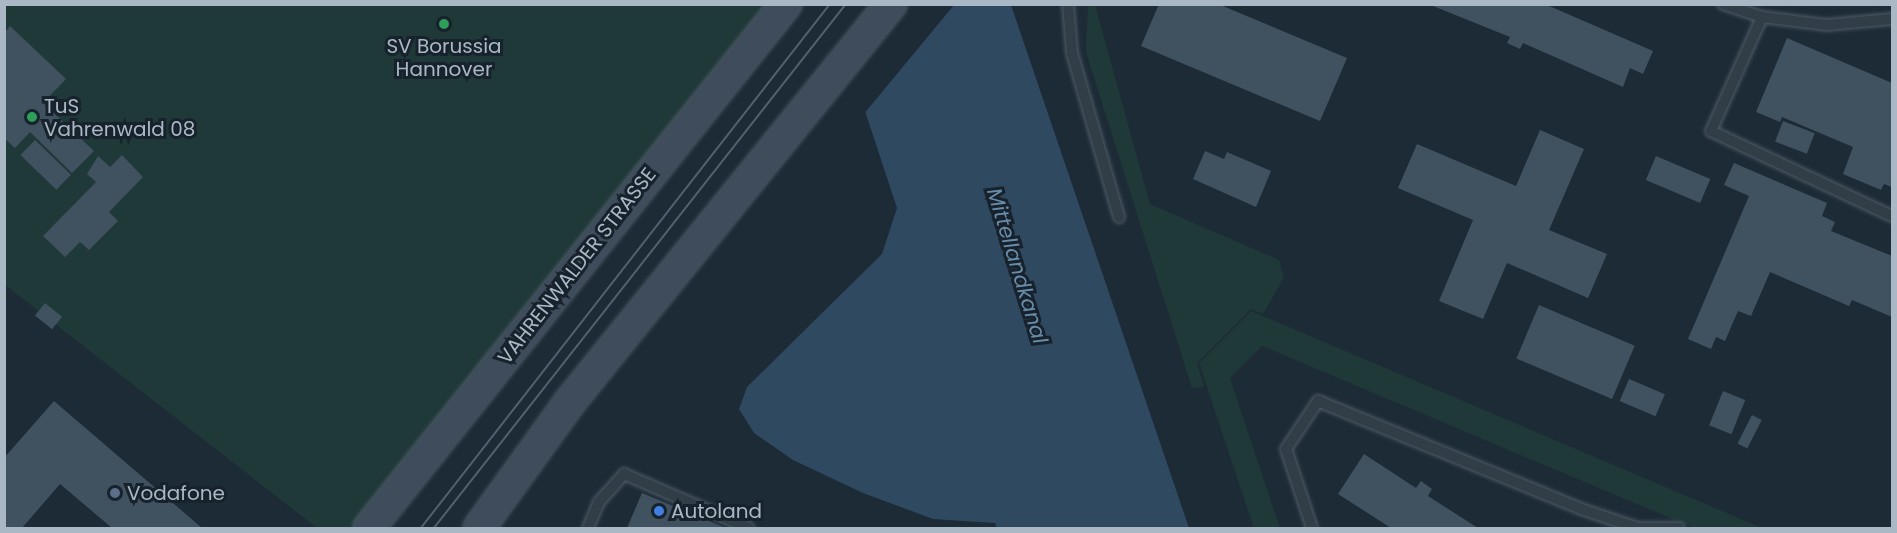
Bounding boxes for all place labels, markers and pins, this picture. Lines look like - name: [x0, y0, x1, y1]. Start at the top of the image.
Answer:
- marker: SV Borussia Hannover: [437, 17, 451, 31]
- place label: SV Borussia Hannover: [386, 34, 502, 81]
- place label: TuS Vahrenwald 08: [44, 94, 195, 141]
- marker: TuS Vahrenwald 08: [25, 110, 39, 124]
- place label: Vodafone: [127, 481, 225, 505]
- marker: Vodafone: [108, 486, 122, 500]
- place label: Autoland: [671, 499, 762, 523]
- marker: Autoland: [652, 504, 666, 518]

